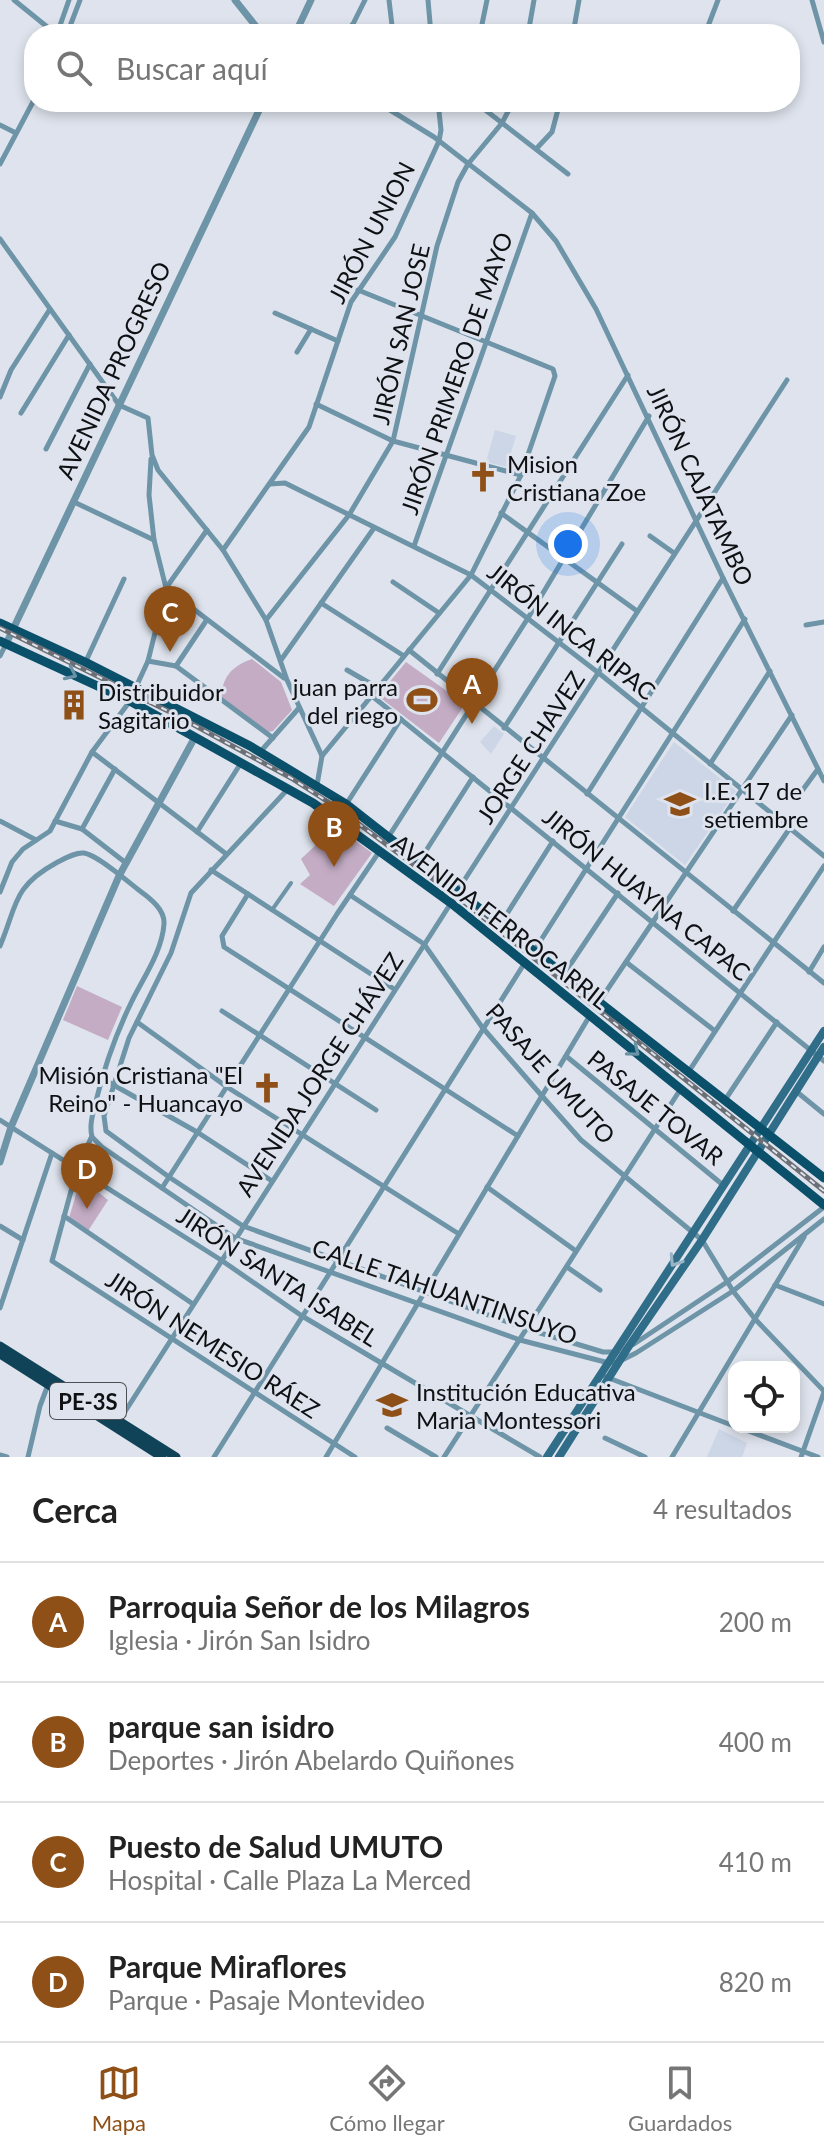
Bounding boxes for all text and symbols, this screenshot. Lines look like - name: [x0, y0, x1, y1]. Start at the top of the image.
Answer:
- search box: [24, 24, 800, 112]
- icon: search: [52, 46, 96, 90]
- text: Buscar aquí: [116, 50, 268, 86]
- street label: JIRÓN UNION: [322, 156, 420, 308]
- street label: JIRÓN PRIMERO DE MAYO: [394, 228, 518, 518]
- street label: JIRÓN SAN JOSE: [365, 241, 435, 427]
- street label: AVENIDA PROGRESO: [50, 257, 176, 483]
- street label: JIRÓN CAJATAMBO: [642, 380, 760, 590]
- place label: Mision Cristiana Zoe: [507, 449, 646, 506]
- church icon: Mision Cristiana Zoe: [466, 460, 500, 494]
- your location: [548, 524, 588, 564]
- street label: JIRÓN INCA RIPAC: [482, 557, 662, 705]
- pin: C: [144, 586, 196, 652]
- pin: A: [446, 658, 498, 724]
- one-way arrow: [63, 664, 77, 680]
- street label: JORGE CHAVEZ: [470, 666, 590, 828]
- place label: juan parra del riego: [292, 672, 398, 729]
- place label: Distribuidor Sagitario: [98, 677, 224, 734]
- sports icon: juan parra del riego: [405, 683, 439, 717]
- building icon: Distribuidor Sagitario: [57, 688, 91, 722]
- place label: I.E. 17 de setiembre: [704, 776, 809, 833]
- school or university icon: I.E. 17 de setiembre: [663, 787, 697, 821]
- pin: B: [308, 801, 360, 867]
- street label: JIRÓN HUAYNA CAPAC: [538, 802, 756, 986]
- street label: AVENIDA FERROCARRIL: [387, 827, 615, 1015]
- street label: AVENIDA JORGE CHÁVEZ: [229, 947, 409, 1201]
- street label: PASAJE UMUTO: [480, 997, 622, 1149]
- one-way arrow: [624, 1041, 639, 1056]
- street label: PASAJE TOVAR: [582, 1043, 730, 1171]
- place label: Misión Cristiana "El Reino" - Huancayo: [39, 1060, 243, 1117]
- church icon: Misión Cristiana "El Reino" - Huancayo: [250, 1071, 284, 1105]
- pin: D: [61, 1143, 113, 1209]
- street label: JIRÓN SANTA ISABEL: [172, 1200, 384, 1352]
- street label: CALLE TAHUANTINSUYO: [309, 1232, 581, 1350]
- one-way arrow: [669, 1252, 684, 1267]
- street label: JIRÓN NEMESIO RÁEZ: [101, 1264, 325, 1424]
- map controls: [728, 1361, 800, 1433]
- button: locate: [728, 1361, 800, 1433]
- place label: Institución Educativa Maria Montessori: [416, 1377, 636, 1434]
- road number: PE-3S: [50, 1383, 126, 1419]
- school or university icon: Institución Educativa Maria Montessori: [375, 1388, 409, 1422]
- text: Cerca: [32, 1489, 118, 1530]
- text: 4 resultados: [653, 1493, 792, 1525]
- text: Parroquia Señor de los Milagros: [108, 1588, 530, 1624]
- text: A: [49, 1606, 67, 1638]
- text: 200 m: [719, 1606, 792, 1638]
- text: Iglesia · Jirón San Isidro: [108, 1624, 370, 1656]
- text: parque san isidro: [108, 1708, 334, 1744]
- text: B: [49, 1726, 67, 1758]
- text: 400 m: [719, 1726, 792, 1758]
- text: Deportes · Jirón Abelardo Quiñones: [108, 1744, 515, 1776]
- text: Puesto de Salud UMUTO: [108, 1828, 443, 1864]
- text: C: [49, 1846, 67, 1878]
- text: 410 m: [719, 1846, 792, 1878]
- text: Hospital · Calle Plaza La Merced: [108, 1864, 471, 1896]
- text: Parque Miraflores: [108, 1948, 347, 1984]
- text: D: [48, 1966, 68, 1998]
- text: 820 m: [719, 1966, 792, 1998]
- text: Parque · Pasaje Montevideo: [108, 1984, 425, 2016]
- tab: Mapa: [92, 2061, 146, 2136]
- tab: Cómo llegar: [329, 2061, 445, 2136]
- tab: Guardados: [628, 2061, 732, 2136]

